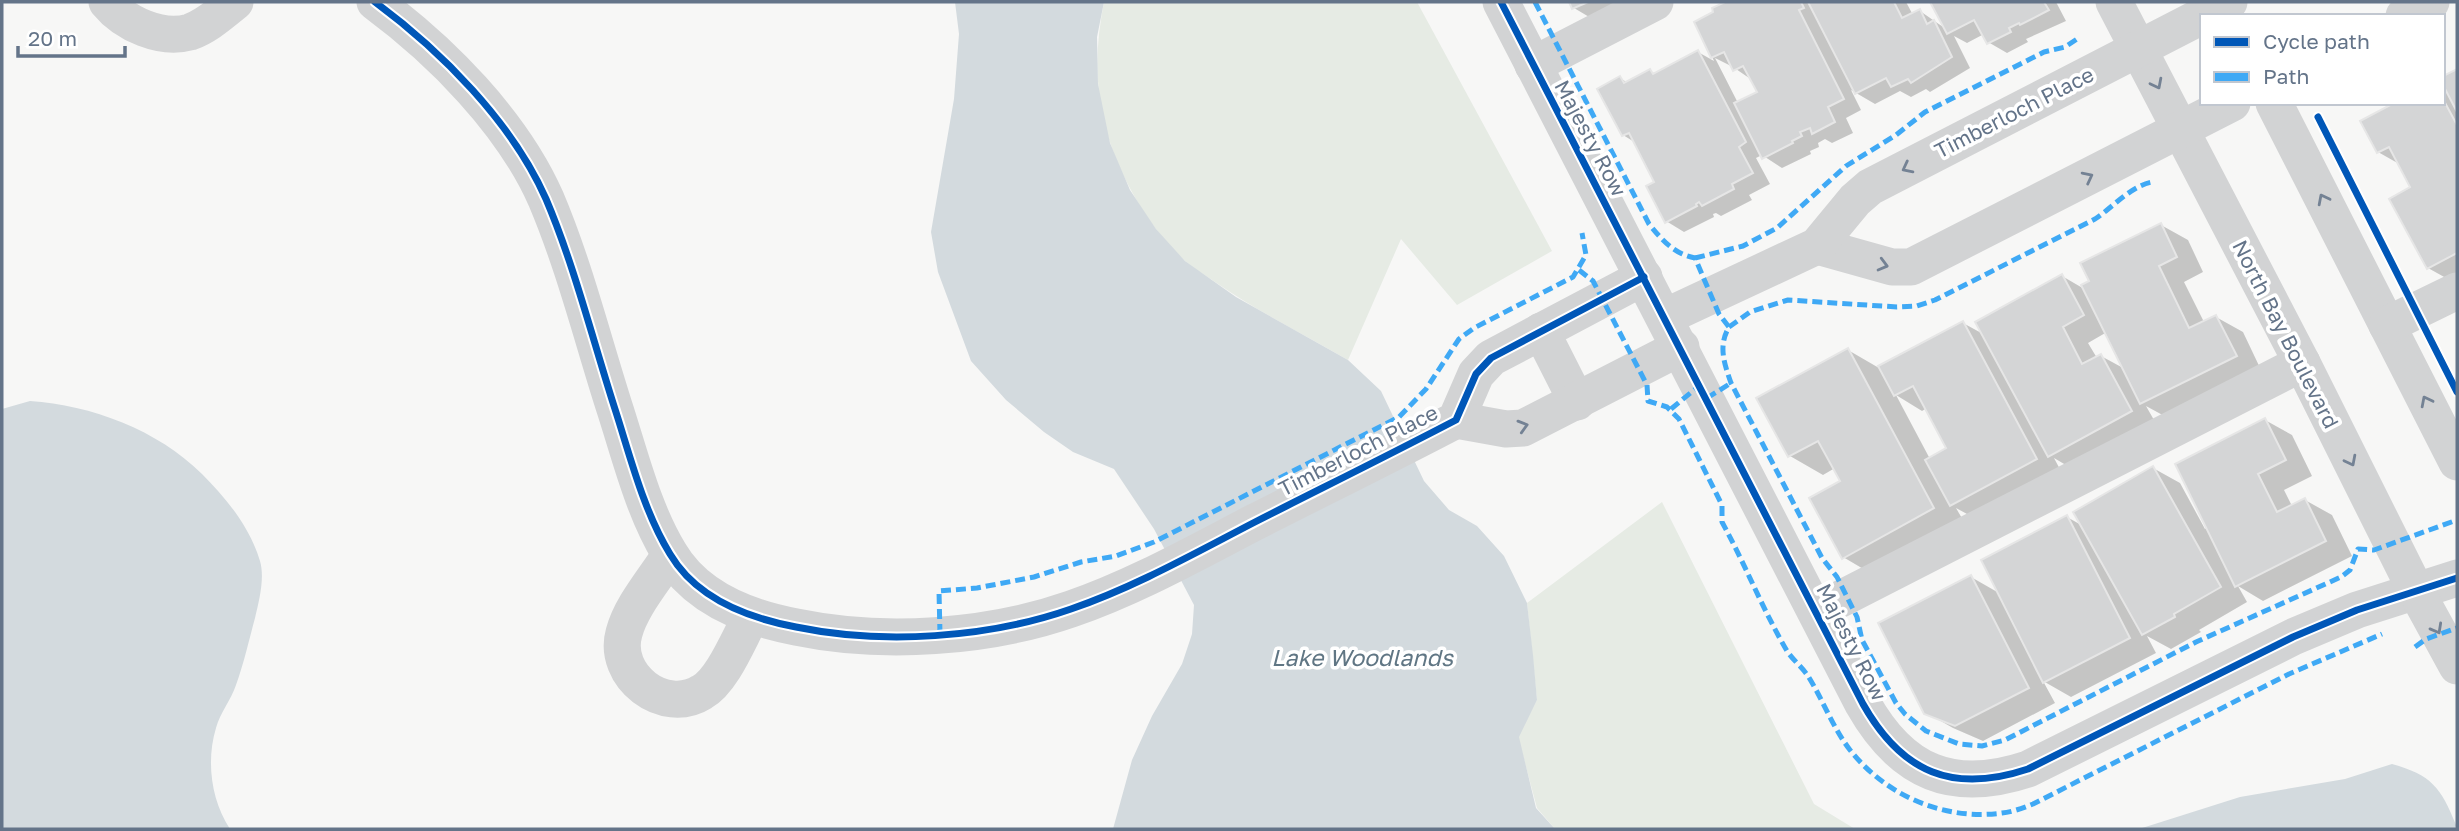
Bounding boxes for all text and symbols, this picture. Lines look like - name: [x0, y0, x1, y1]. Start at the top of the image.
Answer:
- scale bar: [18, 14, 124, 58]
- legend: [2200, 14, 2445, 105]
- text: 20 m: [28, 25, 77, 51]
- text: Cycle path: [2263, 28, 2370, 54]
- street label: Timberloch Place: [1930, 61, 2098, 163]
- text: Path: [2263, 63, 2310, 89]
- street label: Majesty Row: [1549, 75, 1633, 201]
- one-way arrow: [2149, 77, 2162, 89]
- one-way arrow: [1902, 160, 1914, 173]
- one-way arrow: [2081, 172, 2093, 186]
- one-way arrow: [2317, 194, 2331, 206]
- street label: North Bay Boulevard: [2227, 236, 2345, 432]
- one-way arrow: [1877, 256, 1889, 271]
- one-way arrow: [2421, 396, 2435, 409]
- street label: Timberloch Place: [1274, 399, 1442, 501]
- one-way arrow: [1516, 420, 1528, 434]
- one-way arrow: [2342, 454, 2356, 466]
- street label: Majesty Row: [1811, 579, 1893, 705]
- one-way arrow: [2429, 621, 2442, 634]
- water label: Lake Woodlands: [1271, 643, 1454, 671]

